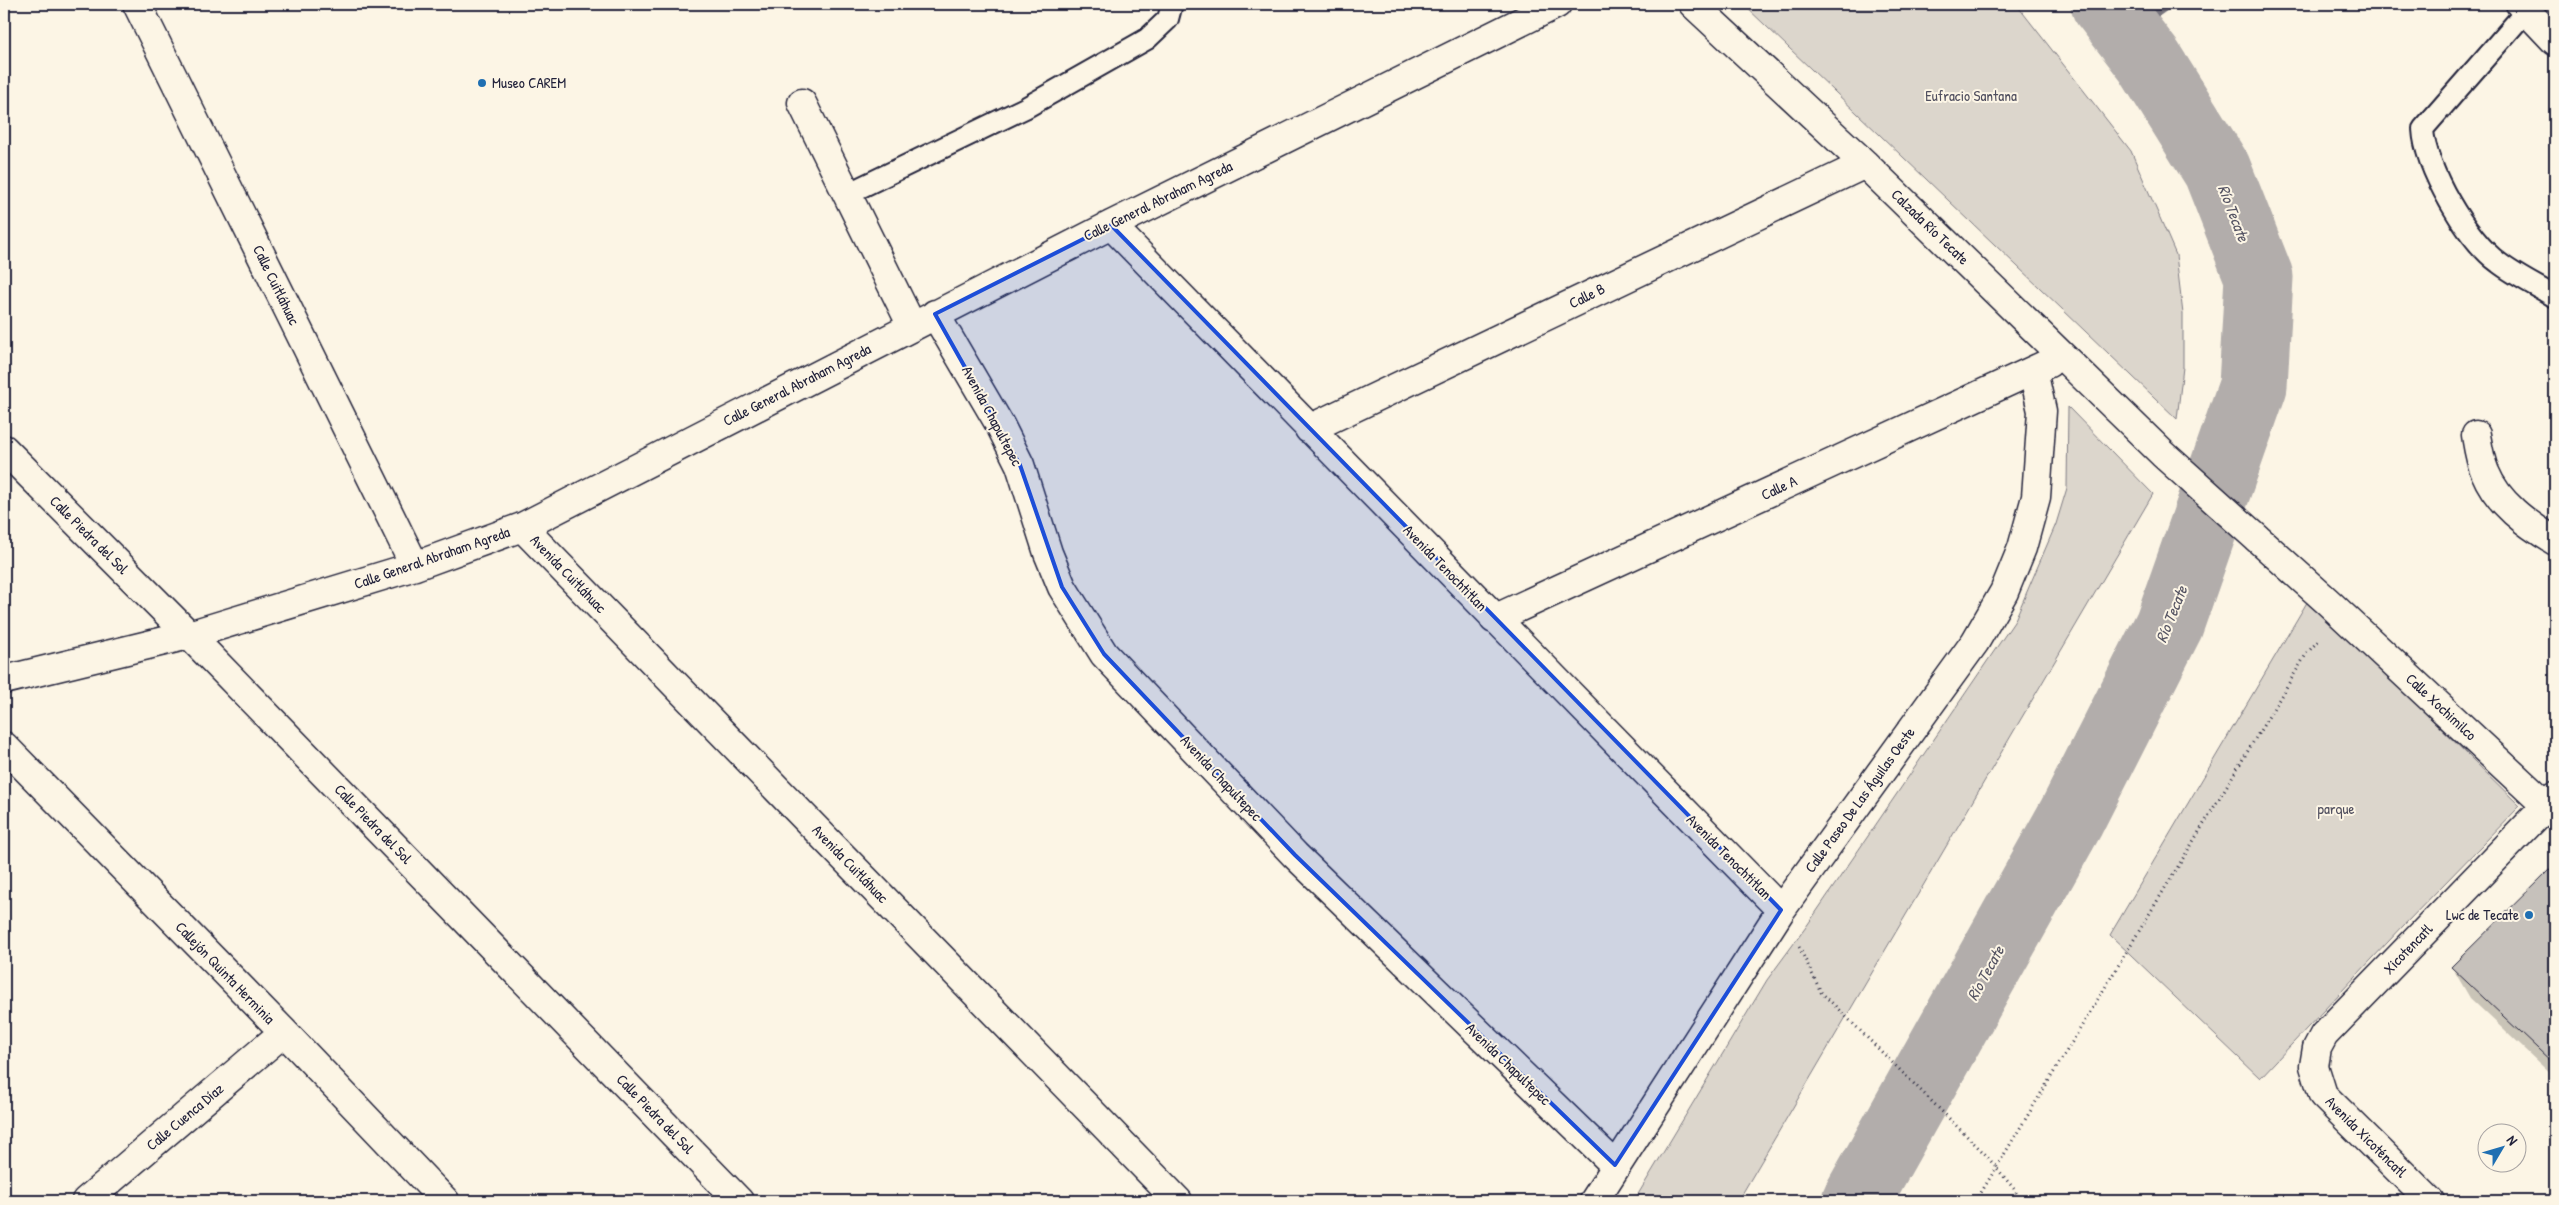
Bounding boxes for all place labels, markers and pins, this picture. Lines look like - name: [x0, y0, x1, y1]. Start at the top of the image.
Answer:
- place label: Museo CAREM: [492, 72, 566, 93]
- marker: Museo CAREM: [476, 77, 488, 89]
- place label: Lwc de Tecate: [2446, 904, 2519, 925]
- marker: Lwc de Tecate: [2523, 909, 2535, 921]

